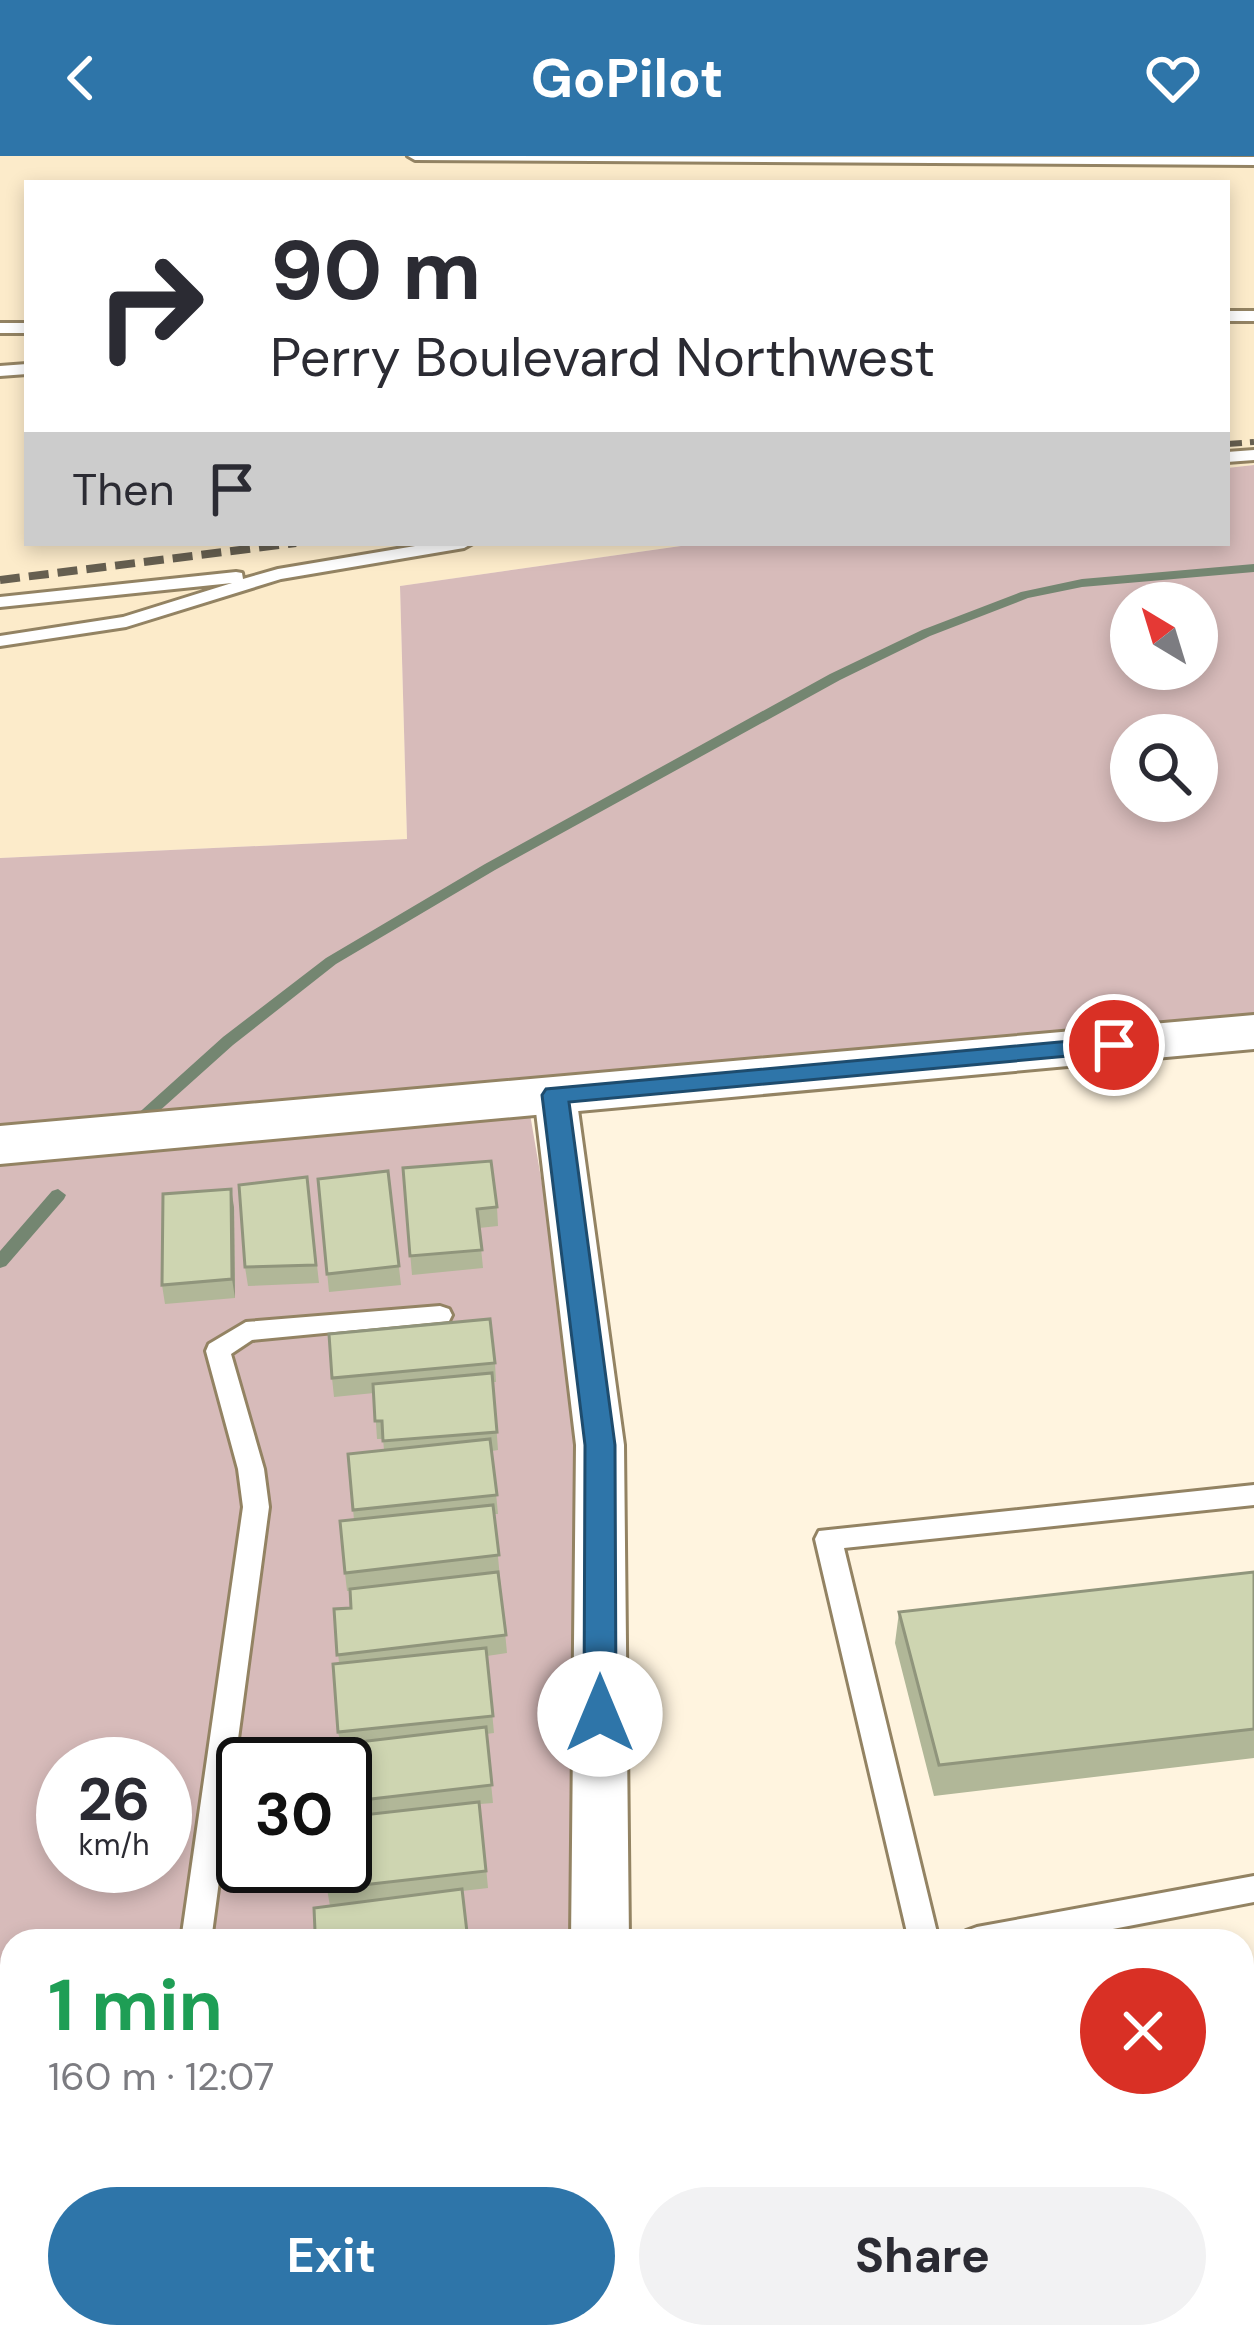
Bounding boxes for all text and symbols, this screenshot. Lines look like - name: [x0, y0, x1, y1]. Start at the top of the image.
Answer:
- text: GoPilot: [531, 43, 723, 114]
- icon: back: [48, 45, 114, 111]
- icon: heart: [1140, 45, 1206, 111]
- text: 90 m: [270, 216, 481, 325]
- icon: right: [72, 228, 228, 384]
- text: Perry Boulevard Northwest: [270, 322, 935, 393]
- icon: arrive: [199, 456, 265, 522]
- text: Then: [72, 460, 175, 519]
- north arrow: [1110, 582, 1218, 690]
- map controls: [1110, 582, 1218, 822]
- button: search: [1110, 714, 1218, 822]
- pin: [1063, 994, 1165, 1096]
- icon: arrive: [1081, 1012, 1147, 1078]
- position arrow: [537, 1651, 663, 1777]
- speed limit sign: 30: [216, 1737, 372, 1893]
- text: 26: [78, 1760, 150, 1839]
- text: km/h: [79, 1825, 149, 1864]
- text: 1 min: [48, 1959, 223, 2052]
- button: close: [1080, 1968, 1206, 2094]
- text: 160 m · 12:07: [48, 2051, 274, 2102]
- button: Exit: [48, 2187, 615, 2325]
- button: Share: [639, 2187, 1206, 2325]

